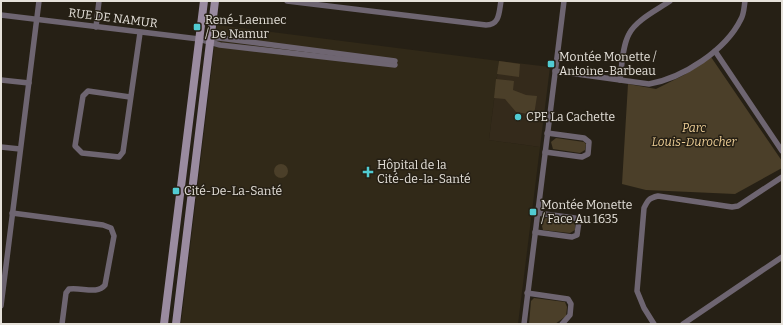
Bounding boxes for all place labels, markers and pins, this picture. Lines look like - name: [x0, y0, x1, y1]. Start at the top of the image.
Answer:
- place label: René-Laennec / De Namur: [205, 13, 286, 41]
- marker: René-Laennec / De Namur: [192, 22, 202, 32]
- place label: Montée Monette / Antoine-Barbeau: [559, 50, 657, 78]
- marker: Montée Monette / Antoine-Barbeau: [546, 59, 556, 69]
- place label: CPE La Cachette: [526, 110, 615, 124]
- marker: CPE La Cachette: [513, 112, 523, 122]
- place label: Hôpital de la Cité-de-la-Santé: [377, 158, 471, 186]
- marker: Hôpital de la Cité-de-la-Santé: [362, 166, 374, 178]
- place label: Cité-De-La-Santé: [184, 184, 282, 198]
- marker: Cité-De-La-Santé: [171, 186, 181, 196]
- place label: Montée Monette / Face Au 1635: [541, 198, 632, 226]
- marker: Montée Monette / Face Au 1635: [528, 207, 538, 217]

